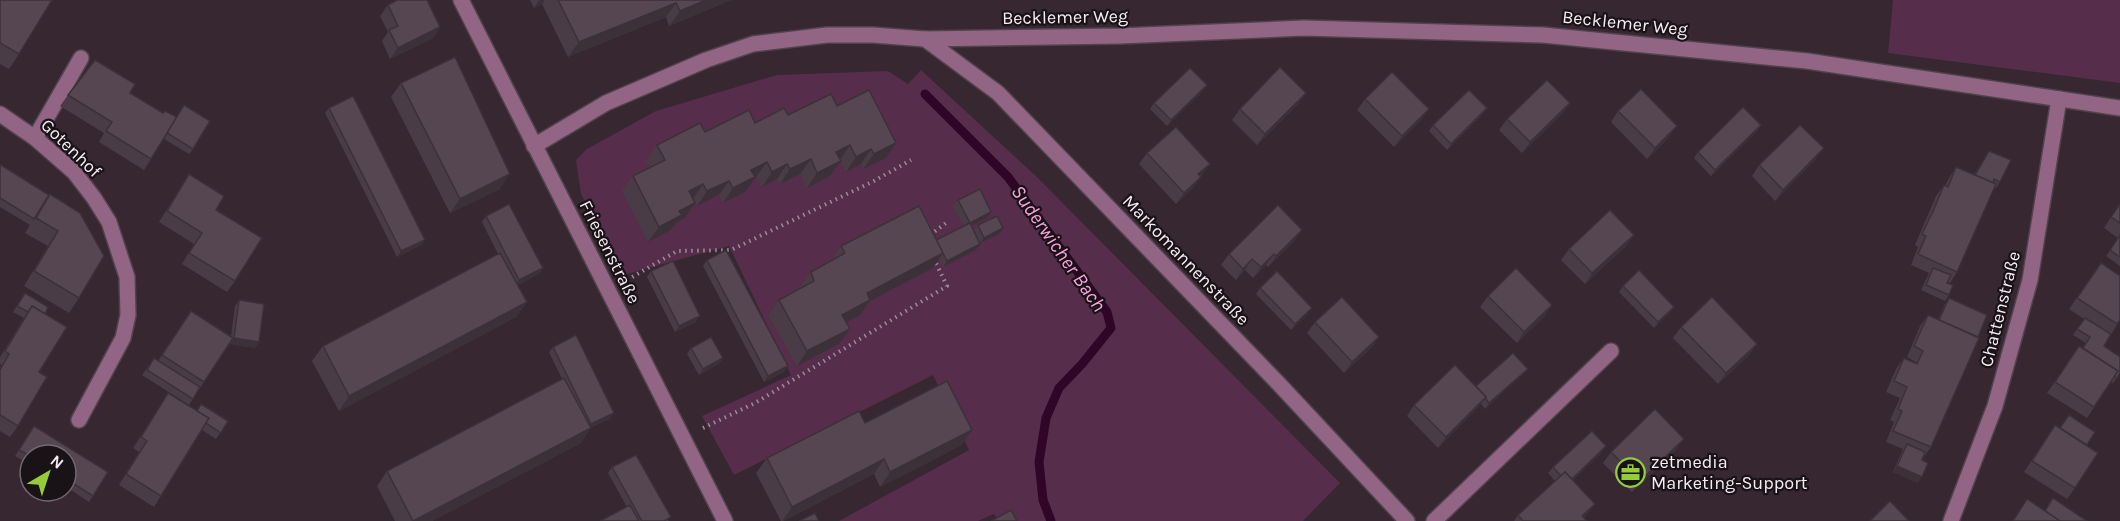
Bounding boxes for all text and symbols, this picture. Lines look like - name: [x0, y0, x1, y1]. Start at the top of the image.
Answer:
- street label: Becklemer Weg: [1002, 5, 1128, 29]
- street label: Becklemer Weg: [1561, 5, 1689, 41]
- street label: Gotenhof: [36, 114, 106, 183]
- water label: Suderwicher Bach: [1006, 181, 1111, 316]
- street label: Markomannenstraße: [1118, 190, 1254, 330]
- street label: Friesenstraße: [575, 197, 645, 307]
- street label: Chattenstraße: [1975, 249, 2025, 369]
- north arrow: [18, 443, 78, 503]
- text: N: [47, 451, 68, 473]
- place label: zetmedia Marketing-Support: [1651, 451, 1808, 494]
- office icon: zetmedia Marketing-Support: [1614, 456, 1646, 488]

